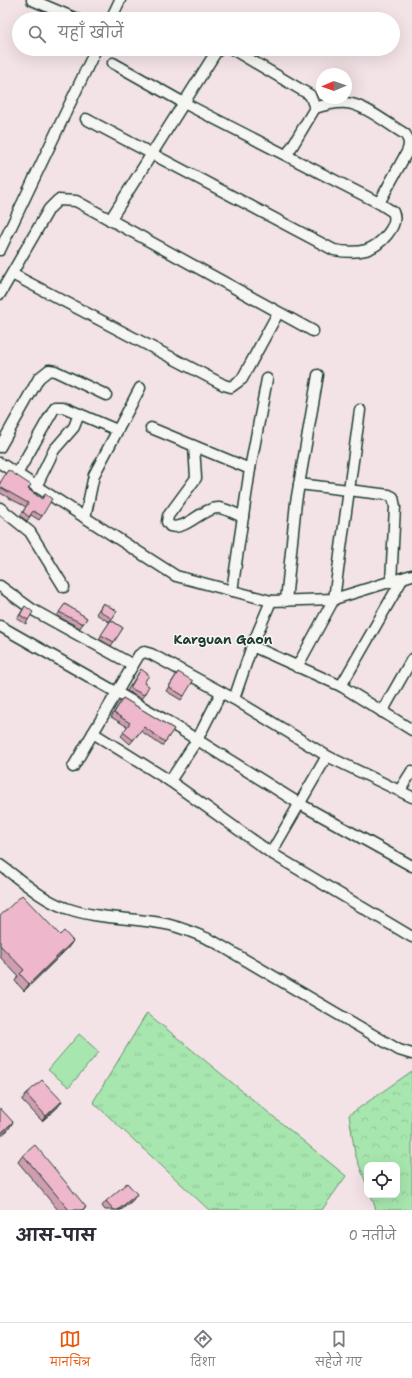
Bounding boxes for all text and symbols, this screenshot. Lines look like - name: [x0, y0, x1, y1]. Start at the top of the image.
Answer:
- search box: [12, 12, 400, 56]
- icon: search: [26, 23, 48, 45]
- text: यहाँ खोजें: [58, 23, 124, 43]
- north arrow: [316, 68, 352, 104]
- district label: Karguan Gaon: [174, 631, 273, 648]
- map controls: [364, 1162, 400, 1198]
- button: locate: [364, 1162, 400, 1198]
- text: आस-पास: [16, 1224, 96, 1246]
- text: 0 नतीजे: [349, 1227, 396, 1244]
- tab: मानचित्र: [50, 1328, 90, 1374]
- tab: दिशा: [190, 1328, 215, 1374]
- tab: सहेजे गए: [315, 1328, 362, 1374]

